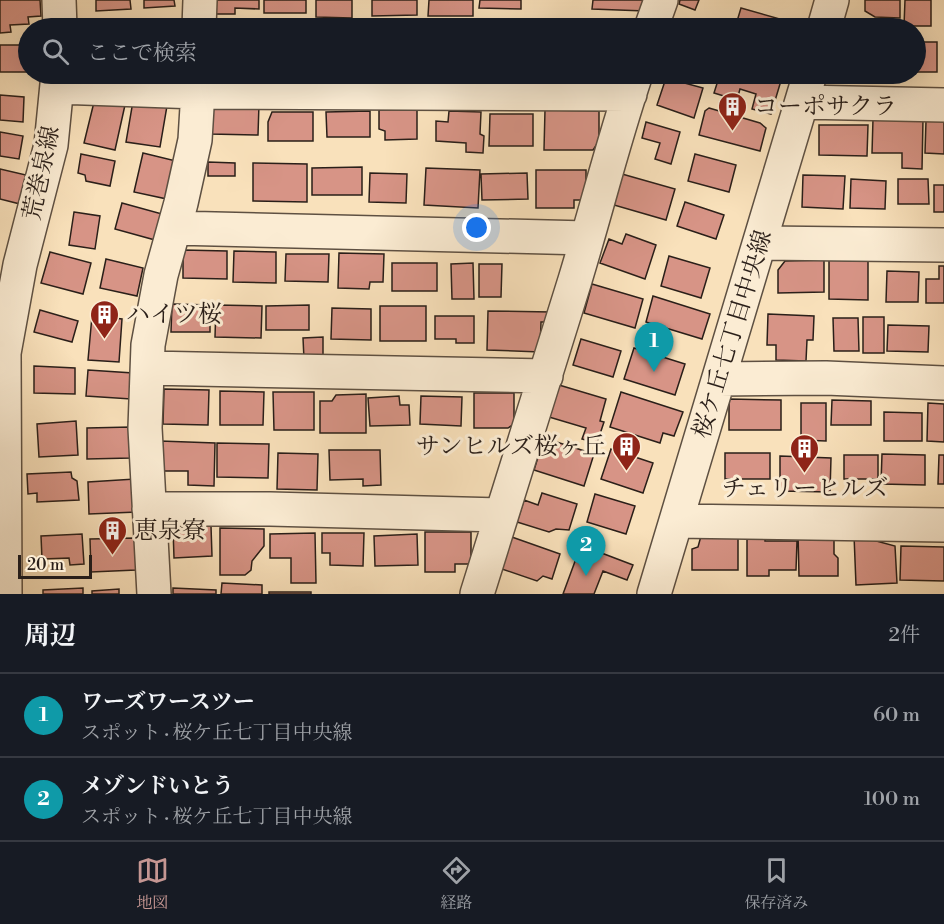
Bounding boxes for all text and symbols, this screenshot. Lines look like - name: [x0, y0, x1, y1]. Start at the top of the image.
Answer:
- search box: [18, 18, 926, 84]
- icon: search: [39, 35, 72, 68]
- text: ここで検索: [87, 40, 197, 67]
- building icon: コーポサクラ: [717, 90, 749, 132]
- place label: コーポサクラ: [754, 92, 897, 122]
- street label: 荒巻泉線: [17, 123, 67, 223]
- your location: [462, 213, 491, 242]
- street label: 桜ケ丘七丁目中央線: [687, 227, 779, 442]
- building icon: ハイツ桜: [89, 298, 121, 340]
- place label: ハイツ桜: [126, 300, 222, 330]
- pin: 1: [634, 322, 674, 372]
- building icon: サンヒルズ桜ヶ丘: [611, 430, 643, 472]
- place label: サンヒルズ桜ヶ丘: [416, 432, 606, 462]
- building icon: チェリーヒルズ: [789, 432, 821, 474]
- place label: チェリーヒルズ: [722, 474, 888, 504]
- building icon: 恵泉寮: [97, 514, 129, 556]
- place label: 恵泉寮: [134, 516, 206, 546]
- pin: 2: [566, 526, 606, 576]
- scale bar: [18, 552, 92, 580]
- text: 20 m: [27, 555, 64, 575]
- text: 周辺: [24, 620, 76, 652]
- text: 2件: [889, 623, 920, 648]
- text: ワーズワースツー: [81, 689, 255, 716]
- text: 1: [39, 703, 48, 728]
- text: 60 m: [873, 703, 920, 728]
- text: スポット · 桜ケ丘七丁目中央線: [81, 721, 353, 746]
- text: メゾンドいとう: [81, 773, 234, 800]
- text: 2: [37, 787, 50, 812]
- text: 100 m: [864, 787, 920, 812]
- text: スポット · 桜ケ丘七丁目中央線: [81, 805, 353, 830]
- tab: 地図: [136, 854, 169, 913]
- tab: 経路: [440, 854, 473, 913]
- tab: 保存済み: [744, 854, 808, 913]

